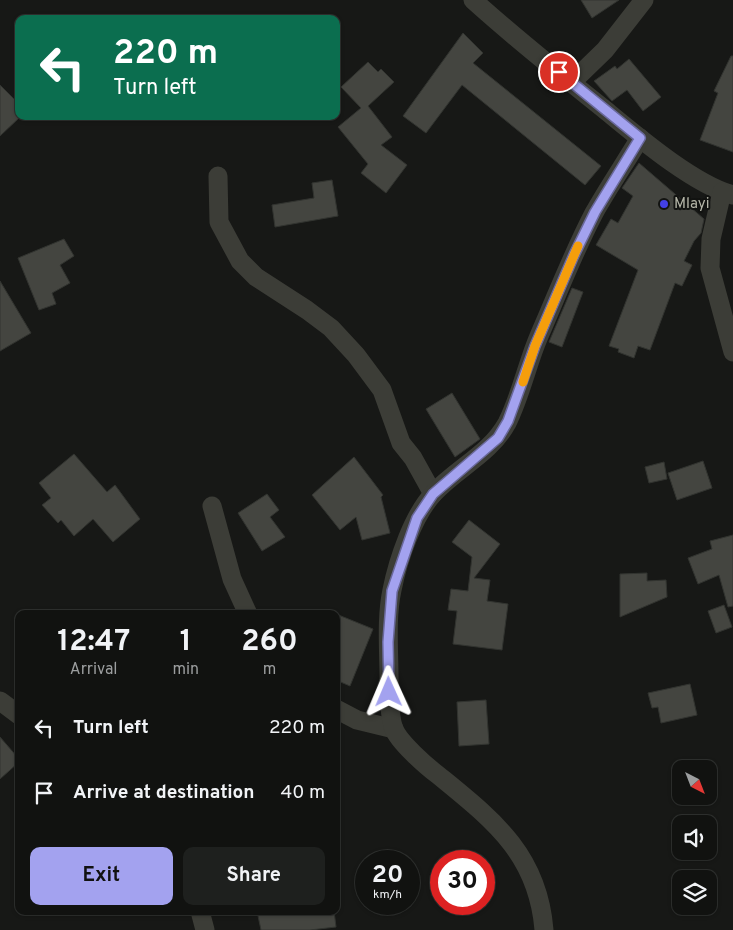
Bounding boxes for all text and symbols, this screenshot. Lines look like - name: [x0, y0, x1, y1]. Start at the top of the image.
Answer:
- text: 220 m: [113, 32, 218, 76]
- icon: left: [30, 35, 95, 100]
- pin: [538, 51, 580, 93]
- icon: arrive: [545, 58, 573, 86]
- text: Turn left: [113, 75, 196, 102]
- place label: Mlayi: [674, 195, 710, 214]
- marker: Mlayi: [658, 198, 670, 210]
- text: 12:47: [57, 624, 130, 661]
- text: 1: [180, 624, 192, 661]
- text: 260: [241, 624, 298, 661]
- text: Arrival: [70, 660, 118, 680]
- text: min: [172, 660, 199, 680]
- text: m: [263, 660, 276, 680]
- position arrow: [362, 665, 414, 717]
- icon: left: [30, 714, 58, 742]
- text: Turn left: [73, 716, 149, 740]
- text: 220 m: [269, 716, 325, 740]
- north arrow: [672, 760, 718, 805]
- map controls: [672, 760, 717, 915]
- icon: arrive: [30, 779, 58, 807]
- text: Arrive at destination: [73, 781, 254, 805]
- text: 40 m: [280, 781, 325, 805]
- button: sound: [672, 815, 717, 860]
- button: Exit: [30, 847, 173, 905]
- button: Share: [183, 847, 325, 905]
- speed limit sign: 30: [430, 850, 495, 915]
- text: 20: [372, 860, 403, 892]
- button: layers: [672, 870, 717, 915]
- text: km/h: [373, 887, 402, 903]

